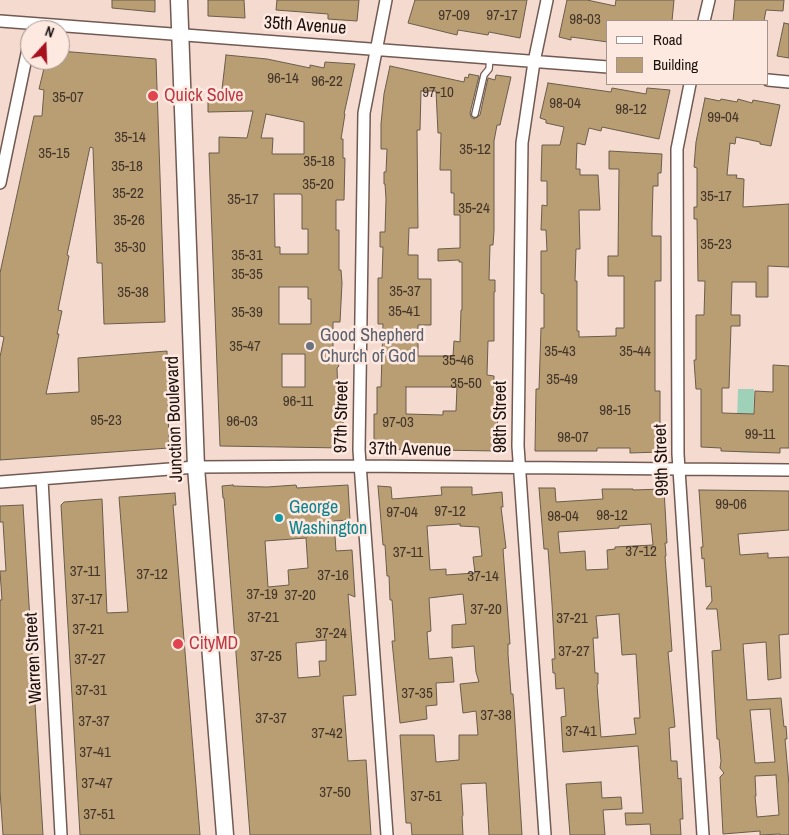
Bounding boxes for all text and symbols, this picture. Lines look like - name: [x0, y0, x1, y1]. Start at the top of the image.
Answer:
- house number: 97-09: [438, 7, 470, 25]
- house number: 97-17: [486, 7, 518, 25]
- house number: 98-03: [569, 11, 601, 29]
- street label: 35th Avenue: [263, 12, 347, 40]
- north arrow: [20, 20, 70, 70]
- legend: [606, 20, 769, 85]
- text: N: [43, 22, 57, 42]
- text: Road: [653, 29, 682, 50]
- text: Building: [653, 54, 698, 75]
- house number: 96-14: [267, 70, 299, 88]
- house number: 96-22: [311, 73, 343, 91]
- house number: 97-10: [422, 84, 454, 102]
- place label: Quick Solve: [164, 85, 244, 107]
- house number: 35-07: [52, 89, 84, 107]
- marker: Quick Solve: [146, 89, 160, 103]
- house number: 98-04: [549, 95, 581, 113]
- house number: 98-12: [615, 101, 647, 119]
- house number: 99-04: [707, 109, 739, 127]
- house number: 35-14: [114, 129, 146, 147]
- house number: 35-12: [459, 141, 491, 159]
- house number: 35-15: [38, 145, 70, 163]
- house number: 35-18: [303, 153, 335, 171]
- house number: 35-18: [111, 158, 143, 176]
- house number: 35-20: [302, 176, 334, 194]
- house number: 35-22: [112, 185, 144, 203]
- house number: 35-17: [700, 188, 732, 206]
- house number: 35-17: [227, 191, 259, 209]
- house number: 35-24: [458, 200, 490, 218]
- house number: 35-26: [113, 212, 145, 230]
- house number: 35-23: [700, 236, 732, 254]
- house number: 35-30: [114, 239, 146, 257]
- house number: 35-31: [231, 247, 263, 265]
- house number: 35-35: [231, 266, 263, 284]
- house number: 35-37: [389, 283, 421, 301]
- house number: 35-38: [117, 284, 149, 302]
- house number: 35-41: [388, 303, 420, 321]
- house number: 35-39: [231, 304, 263, 322]
- place label: Good Shepherd Church of God: [320, 325, 424, 368]
- house number: 35-47: [229, 338, 261, 356]
- marker: Good Shepherd Church of God: [304, 340, 316, 352]
- house number: 35-43: [544, 343, 576, 361]
- house number: 35-44: [619, 343, 651, 361]
- house number: 35-46: [442, 352, 474, 370]
- street label: Junction Boulevard: [162, 355, 188, 483]
- house number: 35-49: [546, 371, 578, 389]
- house number: 35-50: [450, 375, 482, 393]
- street label: 97th Street: [331, 381, 353, 453]
- street label: 98th Street: [490, 381, 512, 453]
- house number: 96-11: [283, 393, 313, 411]
- house number: 98-15: [599, 402, 631, 420]
- house number: 95-23: [90, 412, 122, 430]
- house number: 96-03: [226, 413, 258, 431]
- house number: 97-03: [382, 414, 414, 432]
- street label: 99th Street: [650, 424, 674, 496]
- house number: 99-11: [745, 426, 775, 444]
- house number: 98-07: [557, 429, 589, 447]
- street label: 37th Avenue: [368, 438, 452, 462]
- house number: 99-06: [715, 496, 747, 514]
- place label: George Washington: [289, 497, 367, 540]
- house number: 97-12: [434, 503, 466, 521]
- house number: 97-04: [386, 504, 418, 522]
- house number: 98-12: [596, 507, 628, 525]
- house number: 98-04: [547, 508, 579, 526]
- marker: George Washington: [273, 512, 285, 524]
- house number: 37-12: [625, 543, 657, 561]
- house number: 37-11: [393, 544, 423, 562]
- house number: 37-11: [70, 563, 100, 581]
- house number: 37-12: [136, 566, 168, 584]
- house number: 37-16: [317, 567, 349, 585]
- house number: 37-14: [467, 568, 499, 586]
- house number: 37-19: [246, 586, 278, 604]
- house number: 37-20: [284, 587, 316, 605]
- house number: 37-17: [71, 591, 103, 609]
- house number: 37-20: [470, 601, 502, 619]
- house number: 37-21: [247, 609, 279, 627]
- house number: 37-21: [556, 610, 588, 628]
- street label: Warren Street: [21, 612, 47, 704]
- house number: 37-21: [72, 621, 104, 639]
- house number: 37-24: [315, 625, 347, 643]
- place label: CityMD: [189, 633, 238, 655]
- marker: CityMD: [171, 637, 185, 651]
- house number: 37-27: [558, 643, 590, 661]
- house number: 37-25: [250, 648, 282, 666]
- house number: 37-27: [74, 651, 106, 669]
- house number: 37-31: [75, 682, 107, 700]
- house number: 37-35: [401, 685, 433, 703]
- house number: 37-38: [480, 707, 512, 725]
- house number: 37-37: [255, 710, 287, 728]
- house number: 37-37: [78, 713, 110, 731]
- house number: 37-41: [565, 723, 597, 741]
- house number: 37-42: [311, 725, 343, 743]
- house number: 37-41: [79, 744, 111, 762]
- house number: 37-47: [81, 775, 113, 793]
- house number: 37-50: [319, 784, 351, 802]
- house number: 37-51: [410, 788, 442, 806]
- house number: 37-51: [83, 806, 115, 824]

